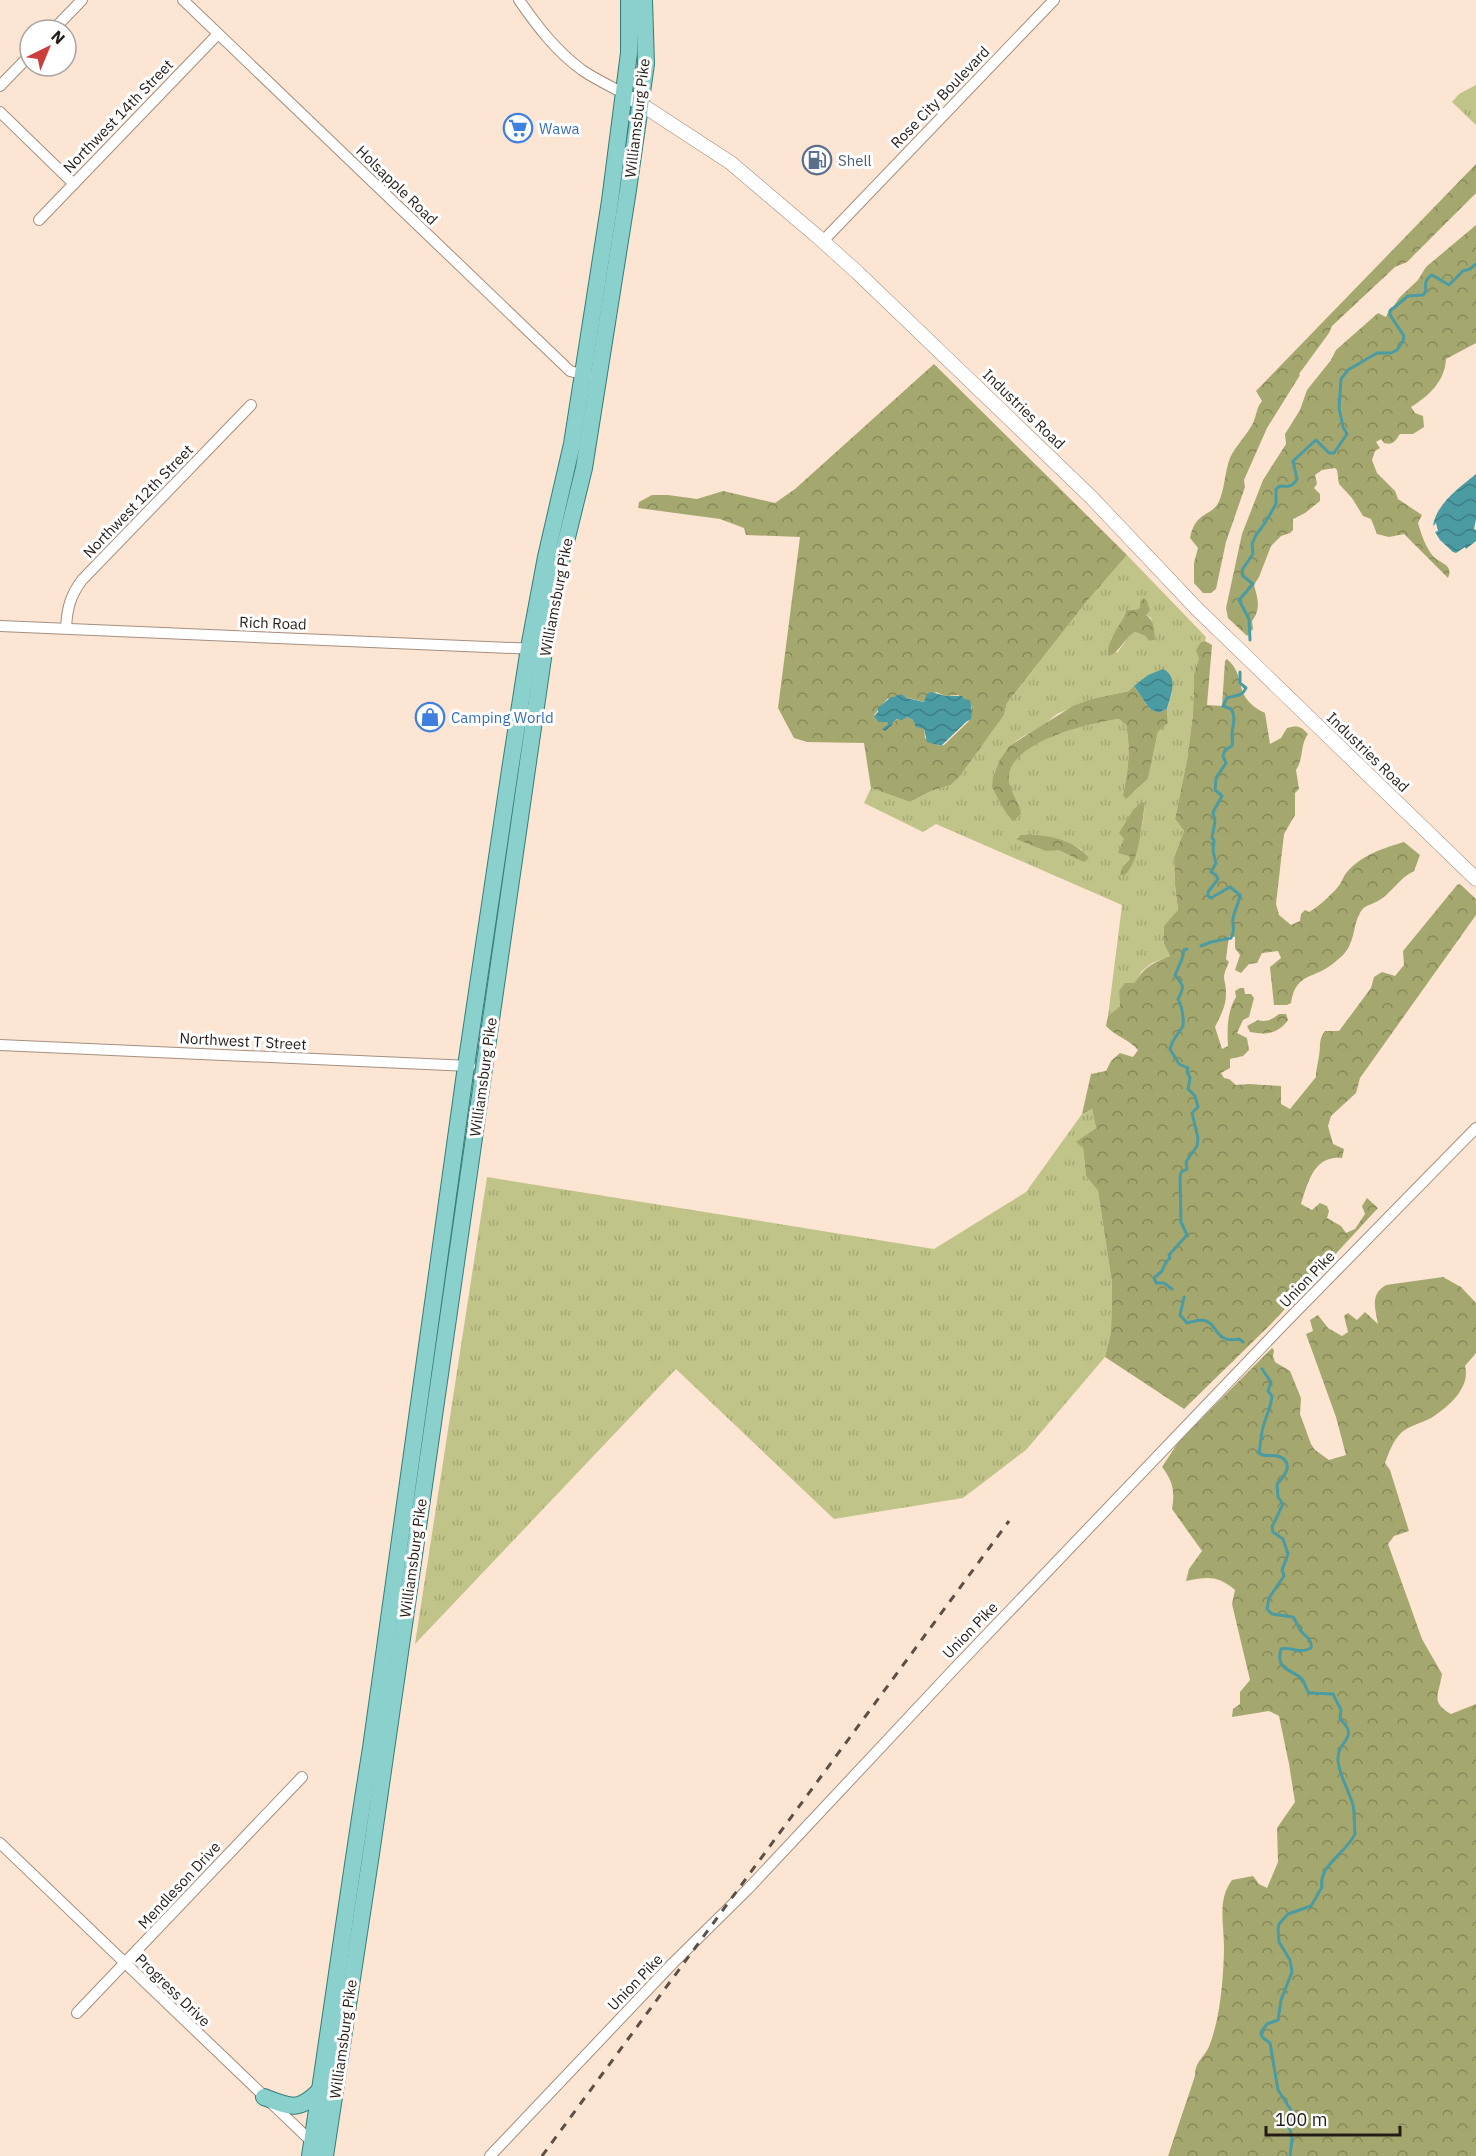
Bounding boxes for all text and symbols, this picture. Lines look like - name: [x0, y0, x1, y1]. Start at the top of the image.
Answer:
- north arrow: [18, 18, 78, 78]
- text: N: [47, 26, 69, 48]
- street label: Rose City Boulevard: [886, 42, 994, 152]
- street label: Northwest 14th Street: [59, 55, 177, 177]
- street label: Williamsburg Pike: [620, 57, 654, 179]
- supermarket icon: Wawa: [502, 112, 534, 144]
- place label: Wawa: [539, 119, 580, 138]
- street label: Holsapple Road: [352, 141, 442, 229]
- fuel station icon: Shell: [801, 144, 833, 176]
- place label: Shell: [838, 151, 872, 170]
- street label: Industries Road: [979, 365, 1069, 453]
- street label: Northwest 12th Street: [79, 440, 197, 562]
- street label: Williamsburg Pike: [535, 536, 577, 658]
- street label: Rich Road: [239, 612, 307, 634]
- shop icon: Camping World: [414, 701, 446, 733]
- place label: Camping World: [451, 708, 554, 727]
- street label: Industries Road: [1323, 708, 1413, 796]
- street label: Williamsburg Pike: [465, 1016, 501, 1138]
- street label: Northwest T Street: [179, 1028, 307, 1054]
- street label: Union Pike: [1275, 1247, 1339, 1311]
- street label: Williamsburg Pike: [395, 1497, 431, 1619]
- street label: Union Pike: [938, 1598, 1002, 1662]
- street label: Mendleson Drive: [134, 1837, 224, 1933]
- street label: Progress Drive: [131, 1949, 215, 2031]
- street label: Union Pike: [603, 1950, 667, 2014]
- street label: Williamsburg Pike: [325, 1978, 361, 2100]
- scale bar: [1266, 2099, 1400, 2137]
- text: 100 m: [1275, 2108, 1327, 2131]

